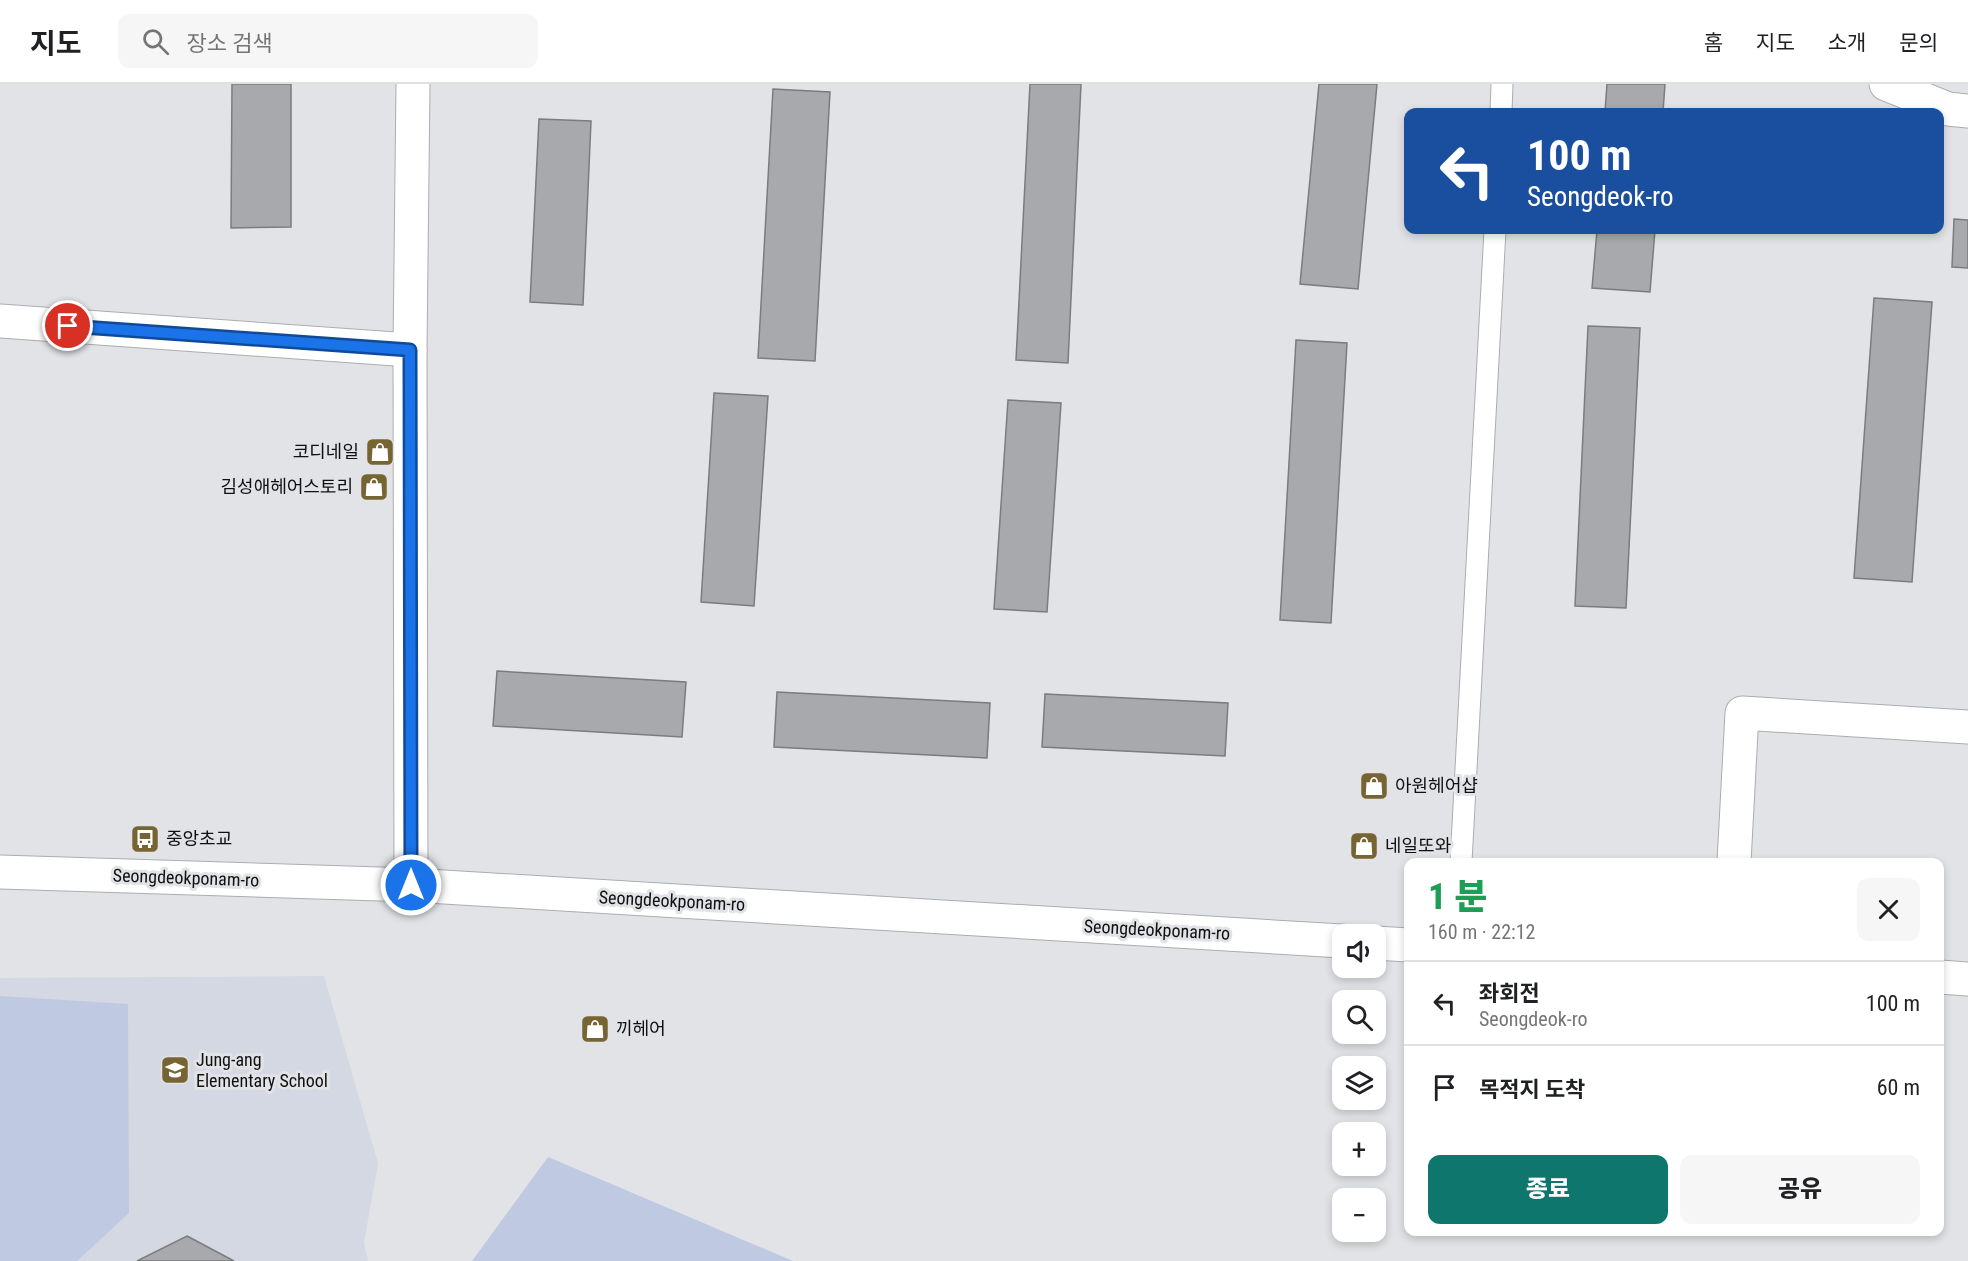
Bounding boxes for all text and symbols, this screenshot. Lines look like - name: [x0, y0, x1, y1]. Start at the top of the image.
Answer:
- search box: [118, 14, 538, 68]
- icon: search: [139, 25, 172, 58]
- text: 지도: [30, 27, 82, 60]
- text: 장소 검색: [187, 31, 273, 56]
- text: 홈: [1704, 31, 1723, 55]
- text: 지도: [1756, 31, 1795, 55]
- text: 소개: [1828, 31, 1866, 55]
- text: 문의: [1899, 31, 1938, 55]
- text: 100 m: [1527, 131, 1632, 180]
- icon: left: [1428, 132, 1506, 210]
- text: Seongdeok-ro: [1527, 181, 1674, 213]
- pin: [42, 300, 93, 351]
- icon: arrive: [51, 309, 84, 342]
- shop icon: 코디네일: [364, 436, 396, 468]
- place label: 코디네일: [293, 441, 359, 462]
- shop icon: 김성애헤어스토리: [358, 471, 390, 503]
- place label: 김성애헤어스토리: [221, 476, 353, 497]
- shop icon: 아원헤어샵: [1358, 770, 1390, 802]
- place label: 아원헤어샵: [1395, 775, 1478, 796]
- bus stop icon: 중앙초교: [129, 823, 161, 855]
- place label: 중앙초교: [166, 828, 232, 849]
- shop icon: 네일또와: [1348, 830, 1380, 862]
- place label: 네일또와: [1385, 835, 1451, 856]
- position arrow: [379, 853, 443, 917]
- street label: Seongdeokponam-ro: [112, 864, 260, 891]
- text: 1 분: [1428, 876, 1488, 918]
- button: close: [1857, 878, 1920, 941]
- street label: Seongdeokponam-ro: [598, 886, 746, 915]
- street label: Seongdeokponam-ro: [1083, 915, 1231, 944]
- text: 160 m · 22:12: [1428, 920, 1535, 944]
- map controls: [1332, 924, 1386, 1242]
- button: sound: [1332, 924, 1386, 978]
- text: 좌회전: [1479, 981, 1540, 1006]
- icon: left: [1428, 987, 1461, 1020]
- button: search: [1332, 990, 1386, 1044]
- text: 100 m: [1866, 991, 1920, 1016]
- text: Seongdeok-ro: [1479, 1007, 1588, 1031]
- shop icon: 끼헤어: [579, 1013, 611, 1045]
- place label: 끼헤어: [616, 1018, 666, 1039]
- place label: Jung-ang Elementary School: [196, 1049, 328, 1091]
- school or university icon: Jung-ang Elementary School: [159, 1054, 191, 1086]
- button: layers: [1332, 1056, 1386, 1110]
- icon: arrive: [1428, 1071, 1461, 1104]
- text: 60 m: [1877, 1075, 1920, 1100]
- text: 목적지 도착: [1479, 1077, 1585, 1102]
- button: +: [1332, 1122, 1386, 1176]
- button: 종료: [1428, 1155, 1668, 1224]
- button: 공유: [1680, 1155, 1920, 1224]
- button: −: [1332, 1188, 1386, 1242]

